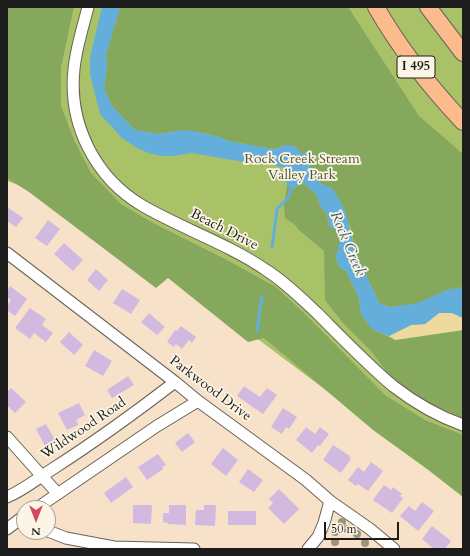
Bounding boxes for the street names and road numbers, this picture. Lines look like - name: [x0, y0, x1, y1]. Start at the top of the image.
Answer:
- road number: I 495: [397, 56, 435, 78]
- street label: Beach Drive: [187, 206, 261, 254]
- street label: Parkwood Drive: [166, 353, 254, 425]
- street label: Wildwood Road: [38, 394, 130, 464]

